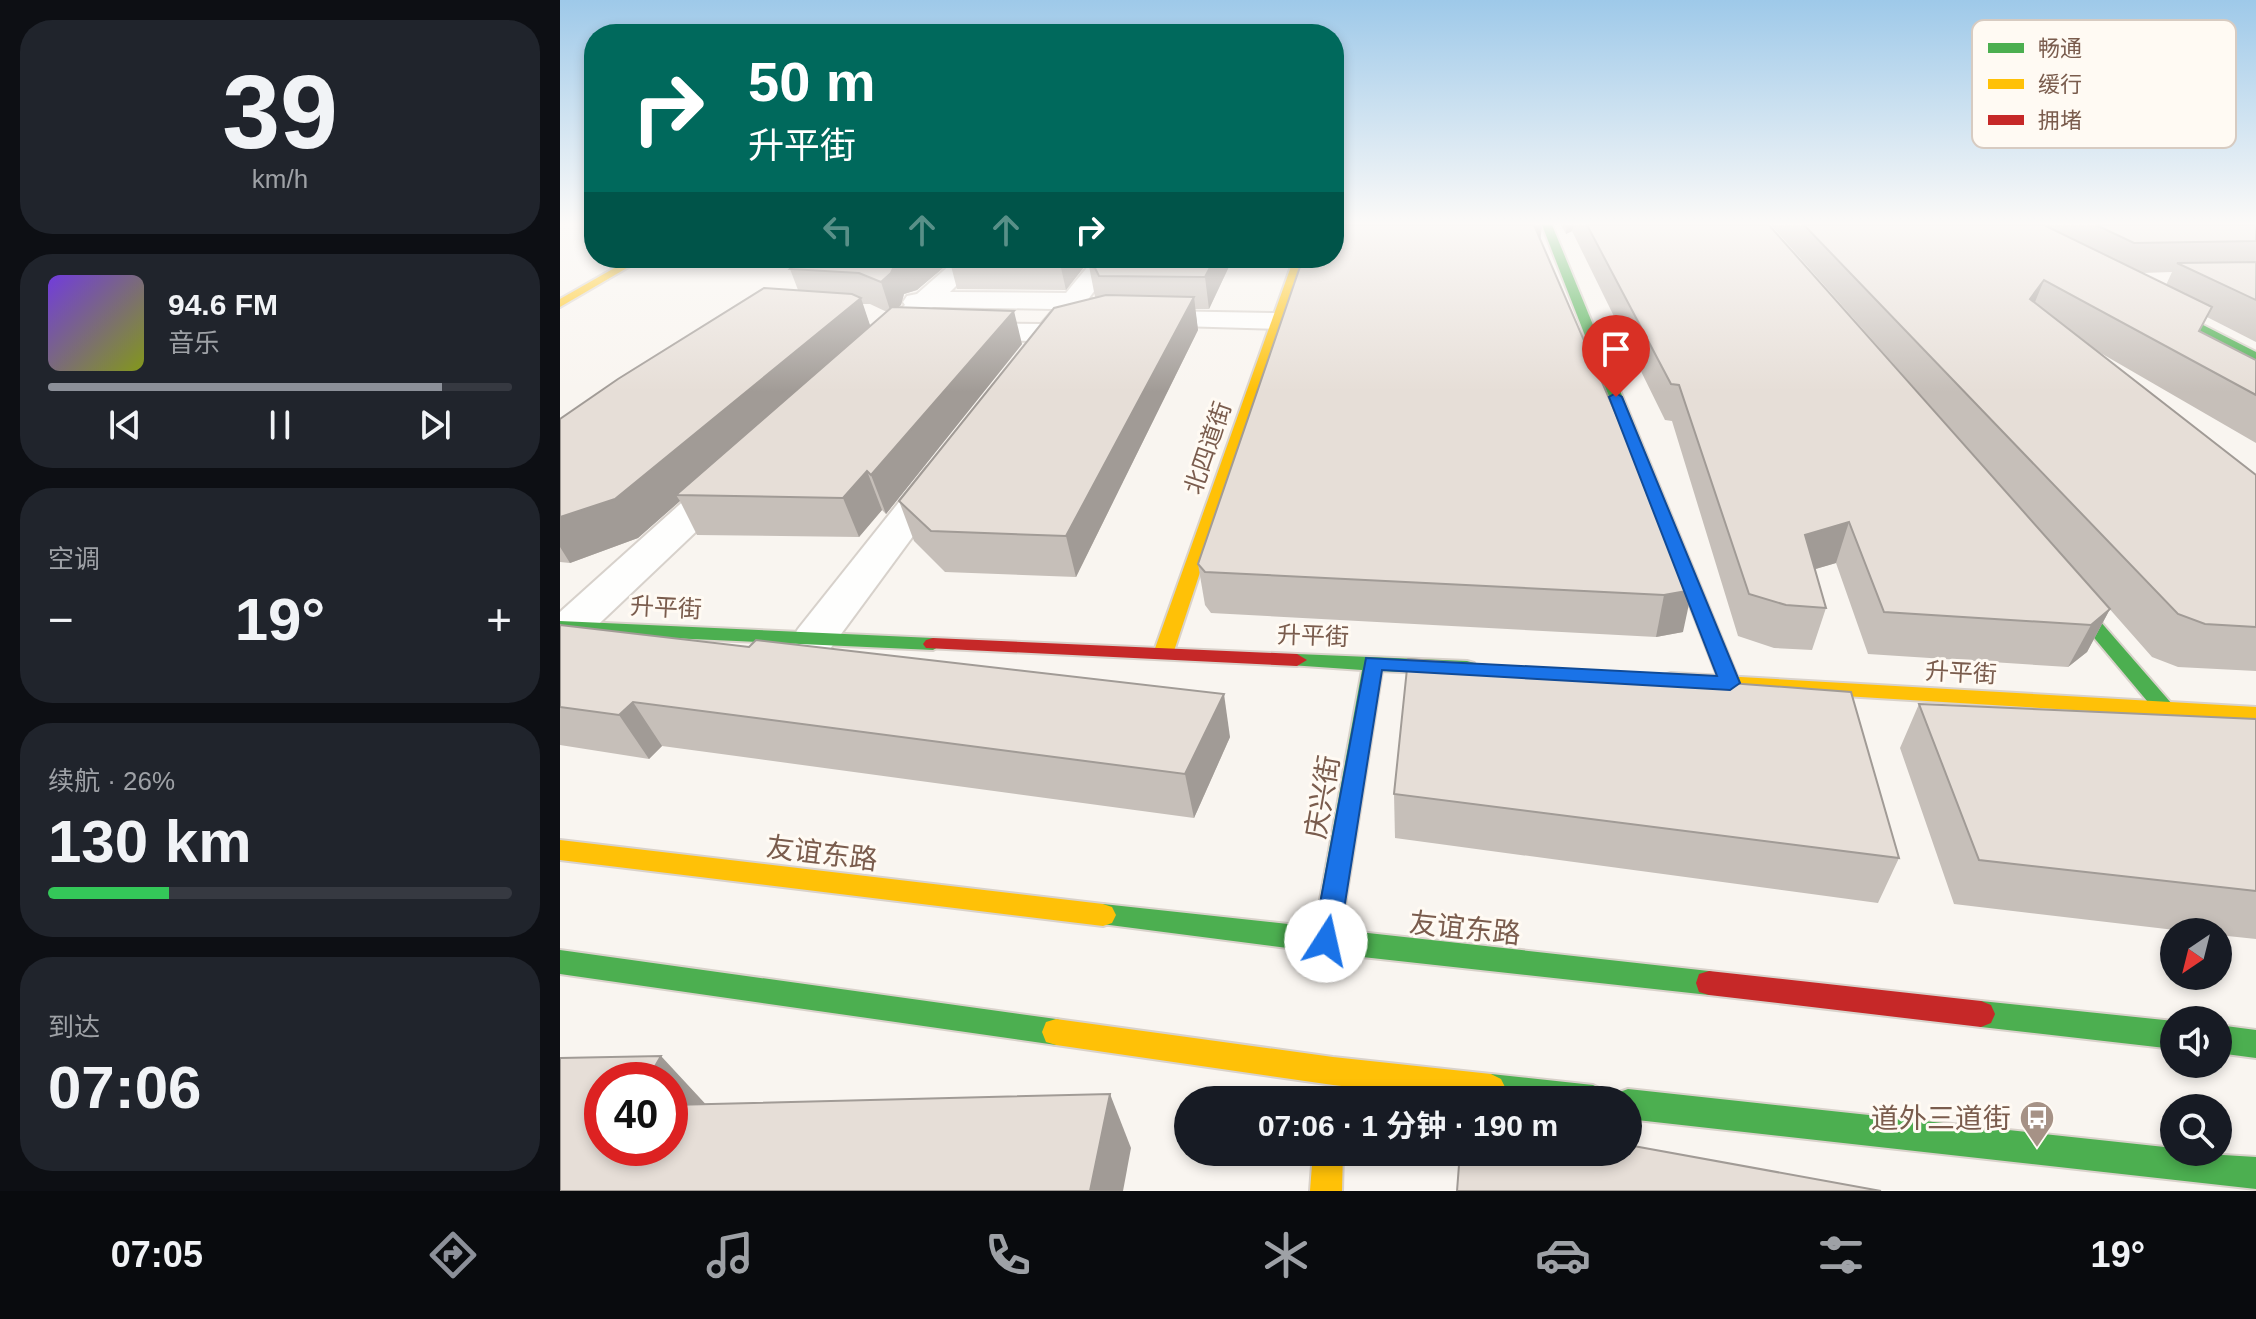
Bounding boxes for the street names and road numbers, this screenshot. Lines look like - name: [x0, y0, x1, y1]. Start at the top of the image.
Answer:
- street label: 北四道街: [1179, 398, 1236, 498]
- street label: 升平街: [629, 592, 703, 623]
- street label: 升平街: [1277, 621, 1349, 650]
- street label: 升平街: [1924, 657, 1998, 688]
- street label: 庆兴街: [1300, 753, 1345, 841]
- street label: 友谊东路: [764, 831, 879, 876]
- street label: 友谊东路: [1408, 907, 1522, 950]

